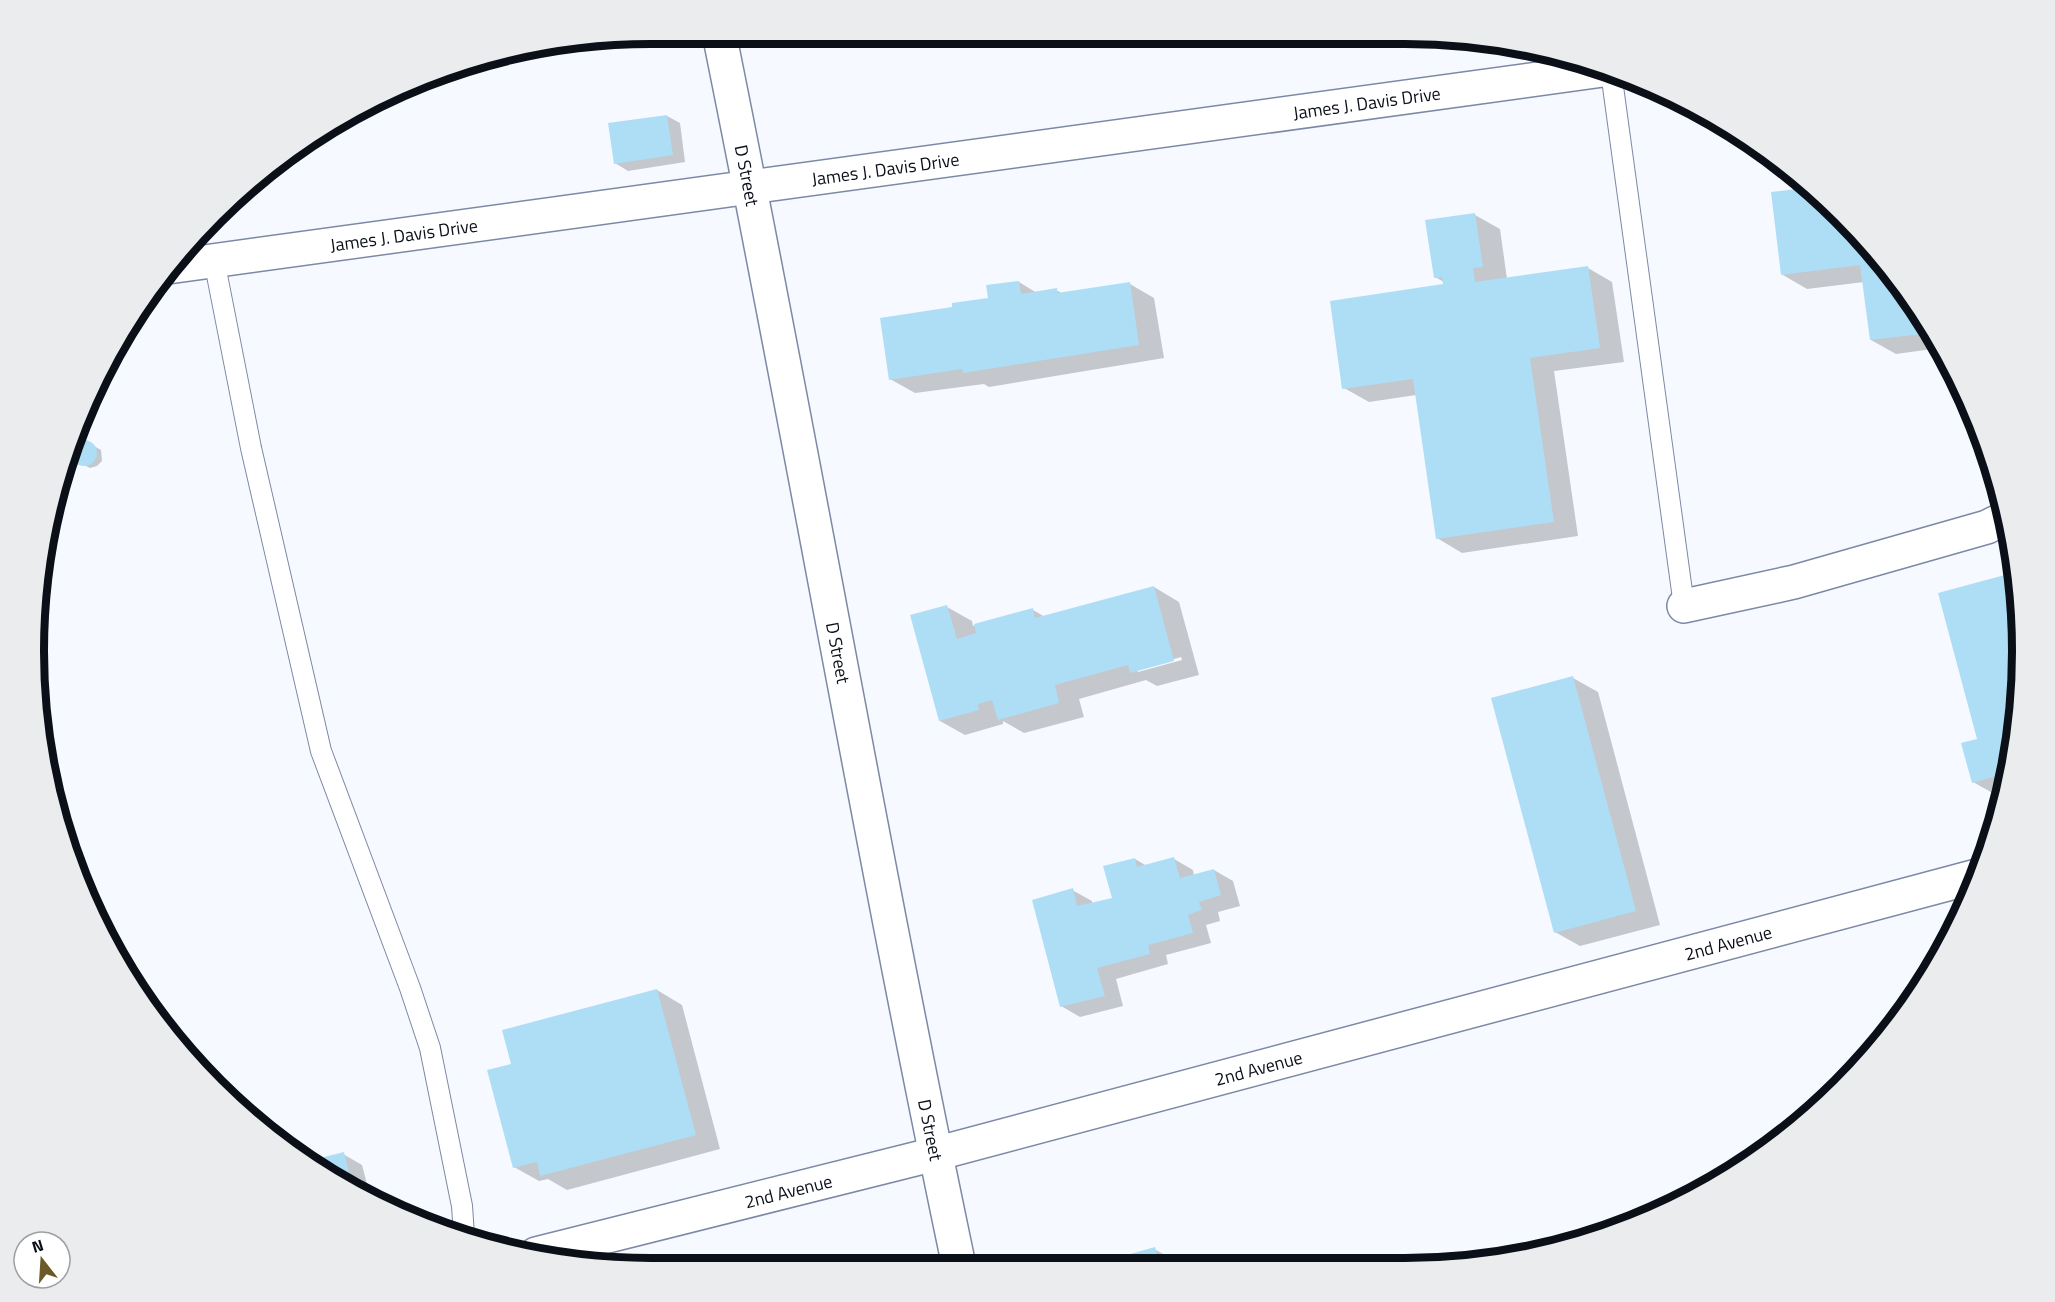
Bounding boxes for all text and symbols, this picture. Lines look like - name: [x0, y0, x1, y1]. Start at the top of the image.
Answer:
- street label: James J. Davis Drive: [1291, 79, 1442, 126]
- street label: D Street: [728, 142, 767, 209]
- street label: James J. Davis Drive: [810, 145, 961, 192]
- street label: James J. Davis Drive: [328, 211, 479, 258]
- street label: D Street: [819, 620, 858, 686]
- street label: 2nd Avenue: [1681, 918, 1775, 967]
- street label: 2nd Avenue: [1212, 1043, 1305, 1092]
- street label: D Street: [911, 1097, 950, 1164]
- street label: 2nd Avenue: [741, 1167, 835, 1215]
- north arrow: [12, 1230, 72, 1290]
- text: N: [29, 1233, 46, 1259]

